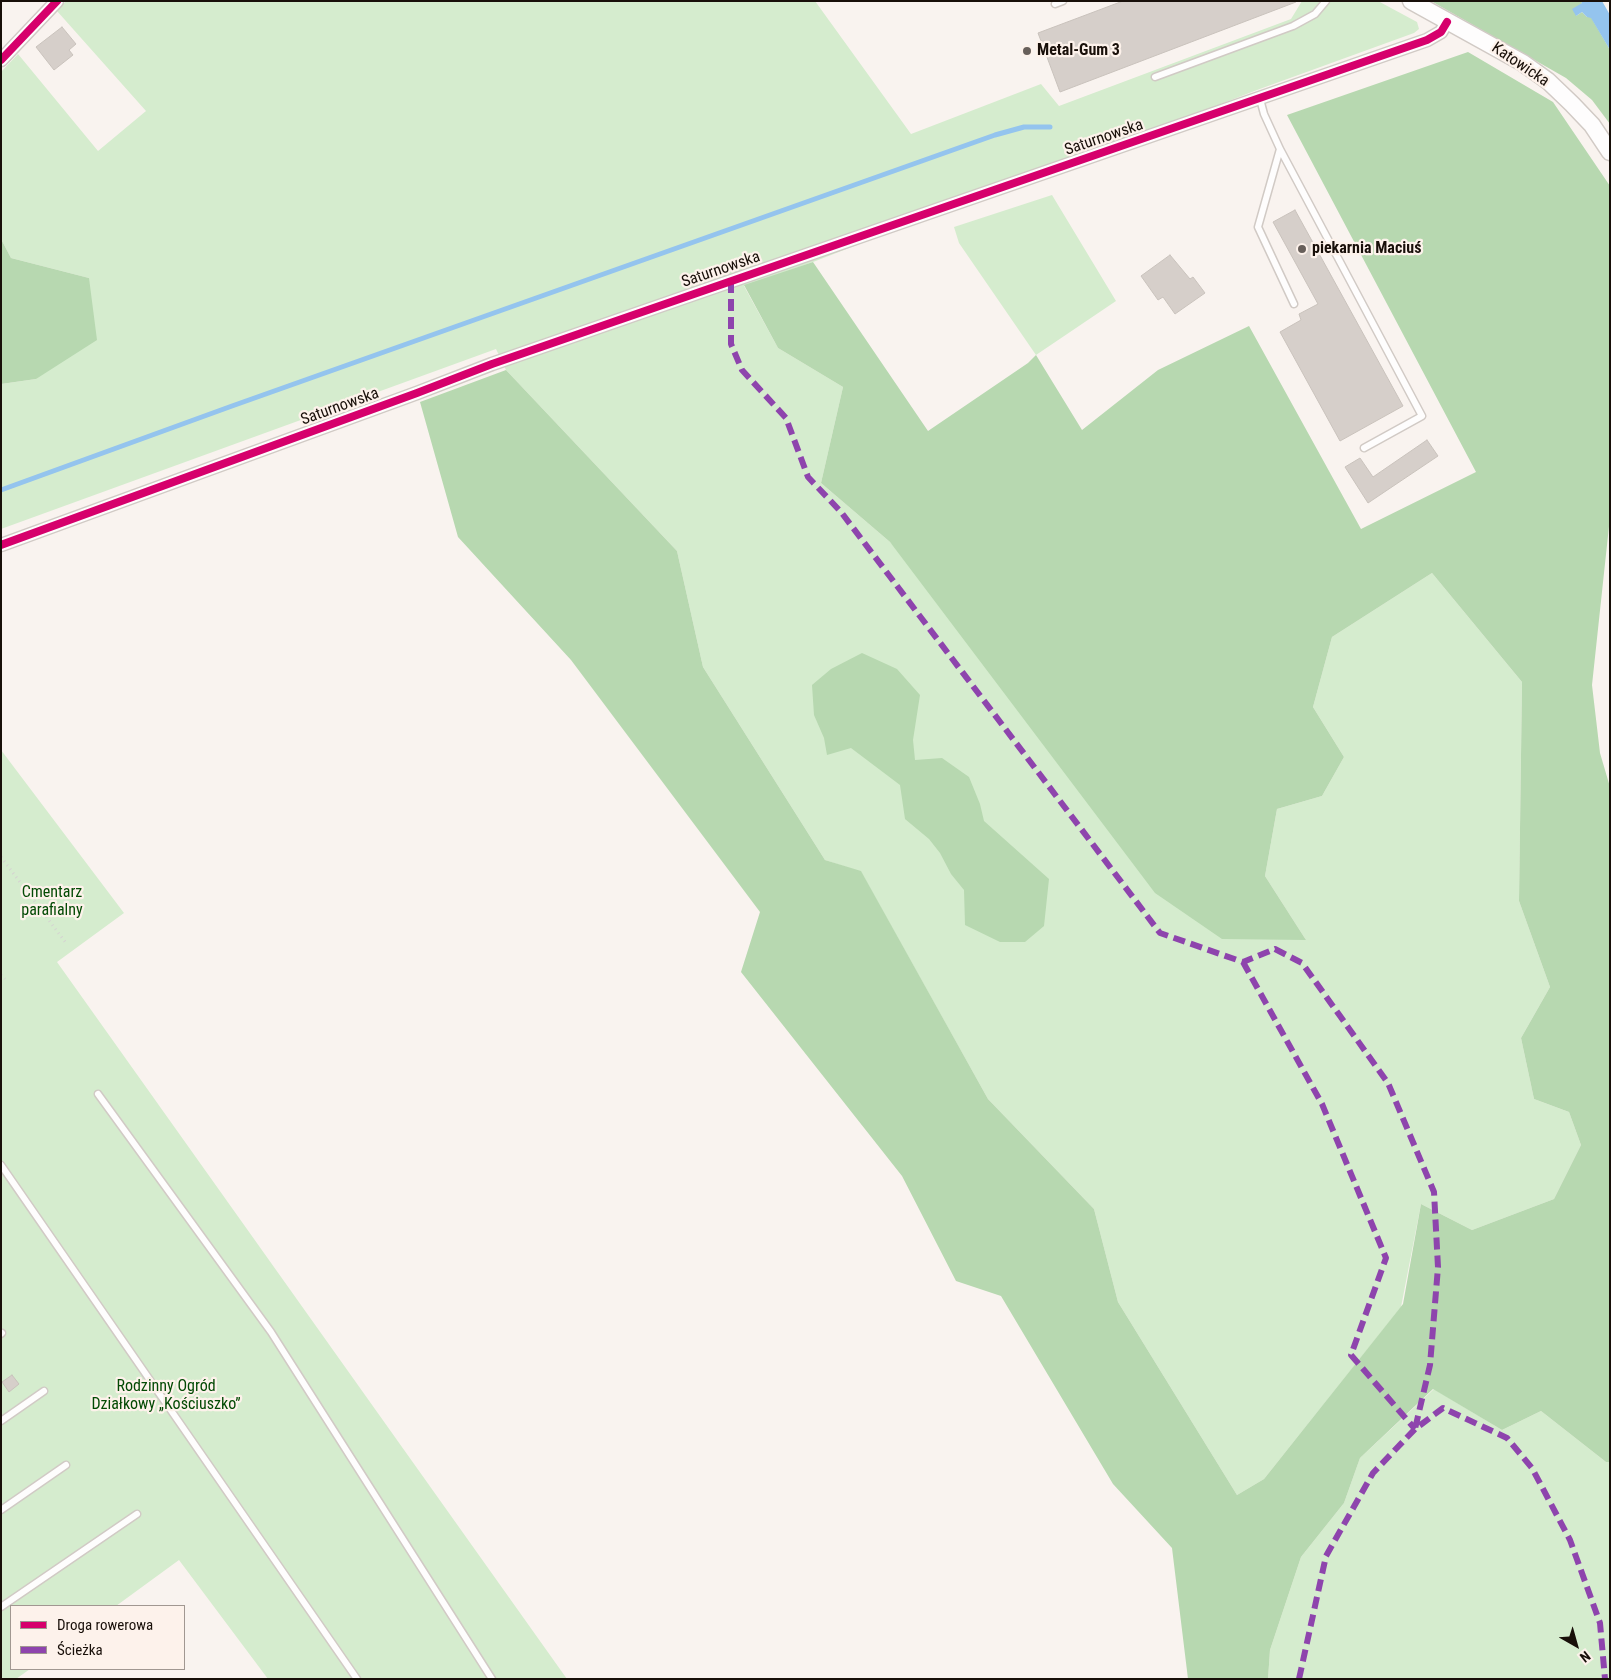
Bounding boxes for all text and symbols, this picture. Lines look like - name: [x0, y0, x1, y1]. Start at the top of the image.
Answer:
- street label: Katowicka: [1488, 39, 1552, 91]
- place label: Metal-Gum 3: [1037, 41, 1120, 61]
- marker: Metal-Gum 3: [1021, 45, 1033, 57]
- street label: Saturnowska: [1062, 116, 1146, 160]
- place label: piekarnia Maciuś: [1312, 239, 1421, 259]
- marker: piekarnia Maciuś: [1296, 243, 1308, 255]
- street label: Saturnowska: [679, 248, 763, 292]
- street label: Saturnowska: [298, 384, 382, 430]
- park label: Cmentarz parafialny: [21, 883, 83, 921]
- park label: Rodzinny Ogród Działkowy „Kościuszko”: [91, 1377, 241, 1415]
- legend: [10, 1605, 185, 1670]
- text: Droga rowerowa: [57, 1616, 153, 1634]
- north arrow: [1551, 1620, 1601, 1670]
- text: Ścieżka: [57, 1641, 103, 1659]
- text: N: [1577, 1648, 1594, 1666]

